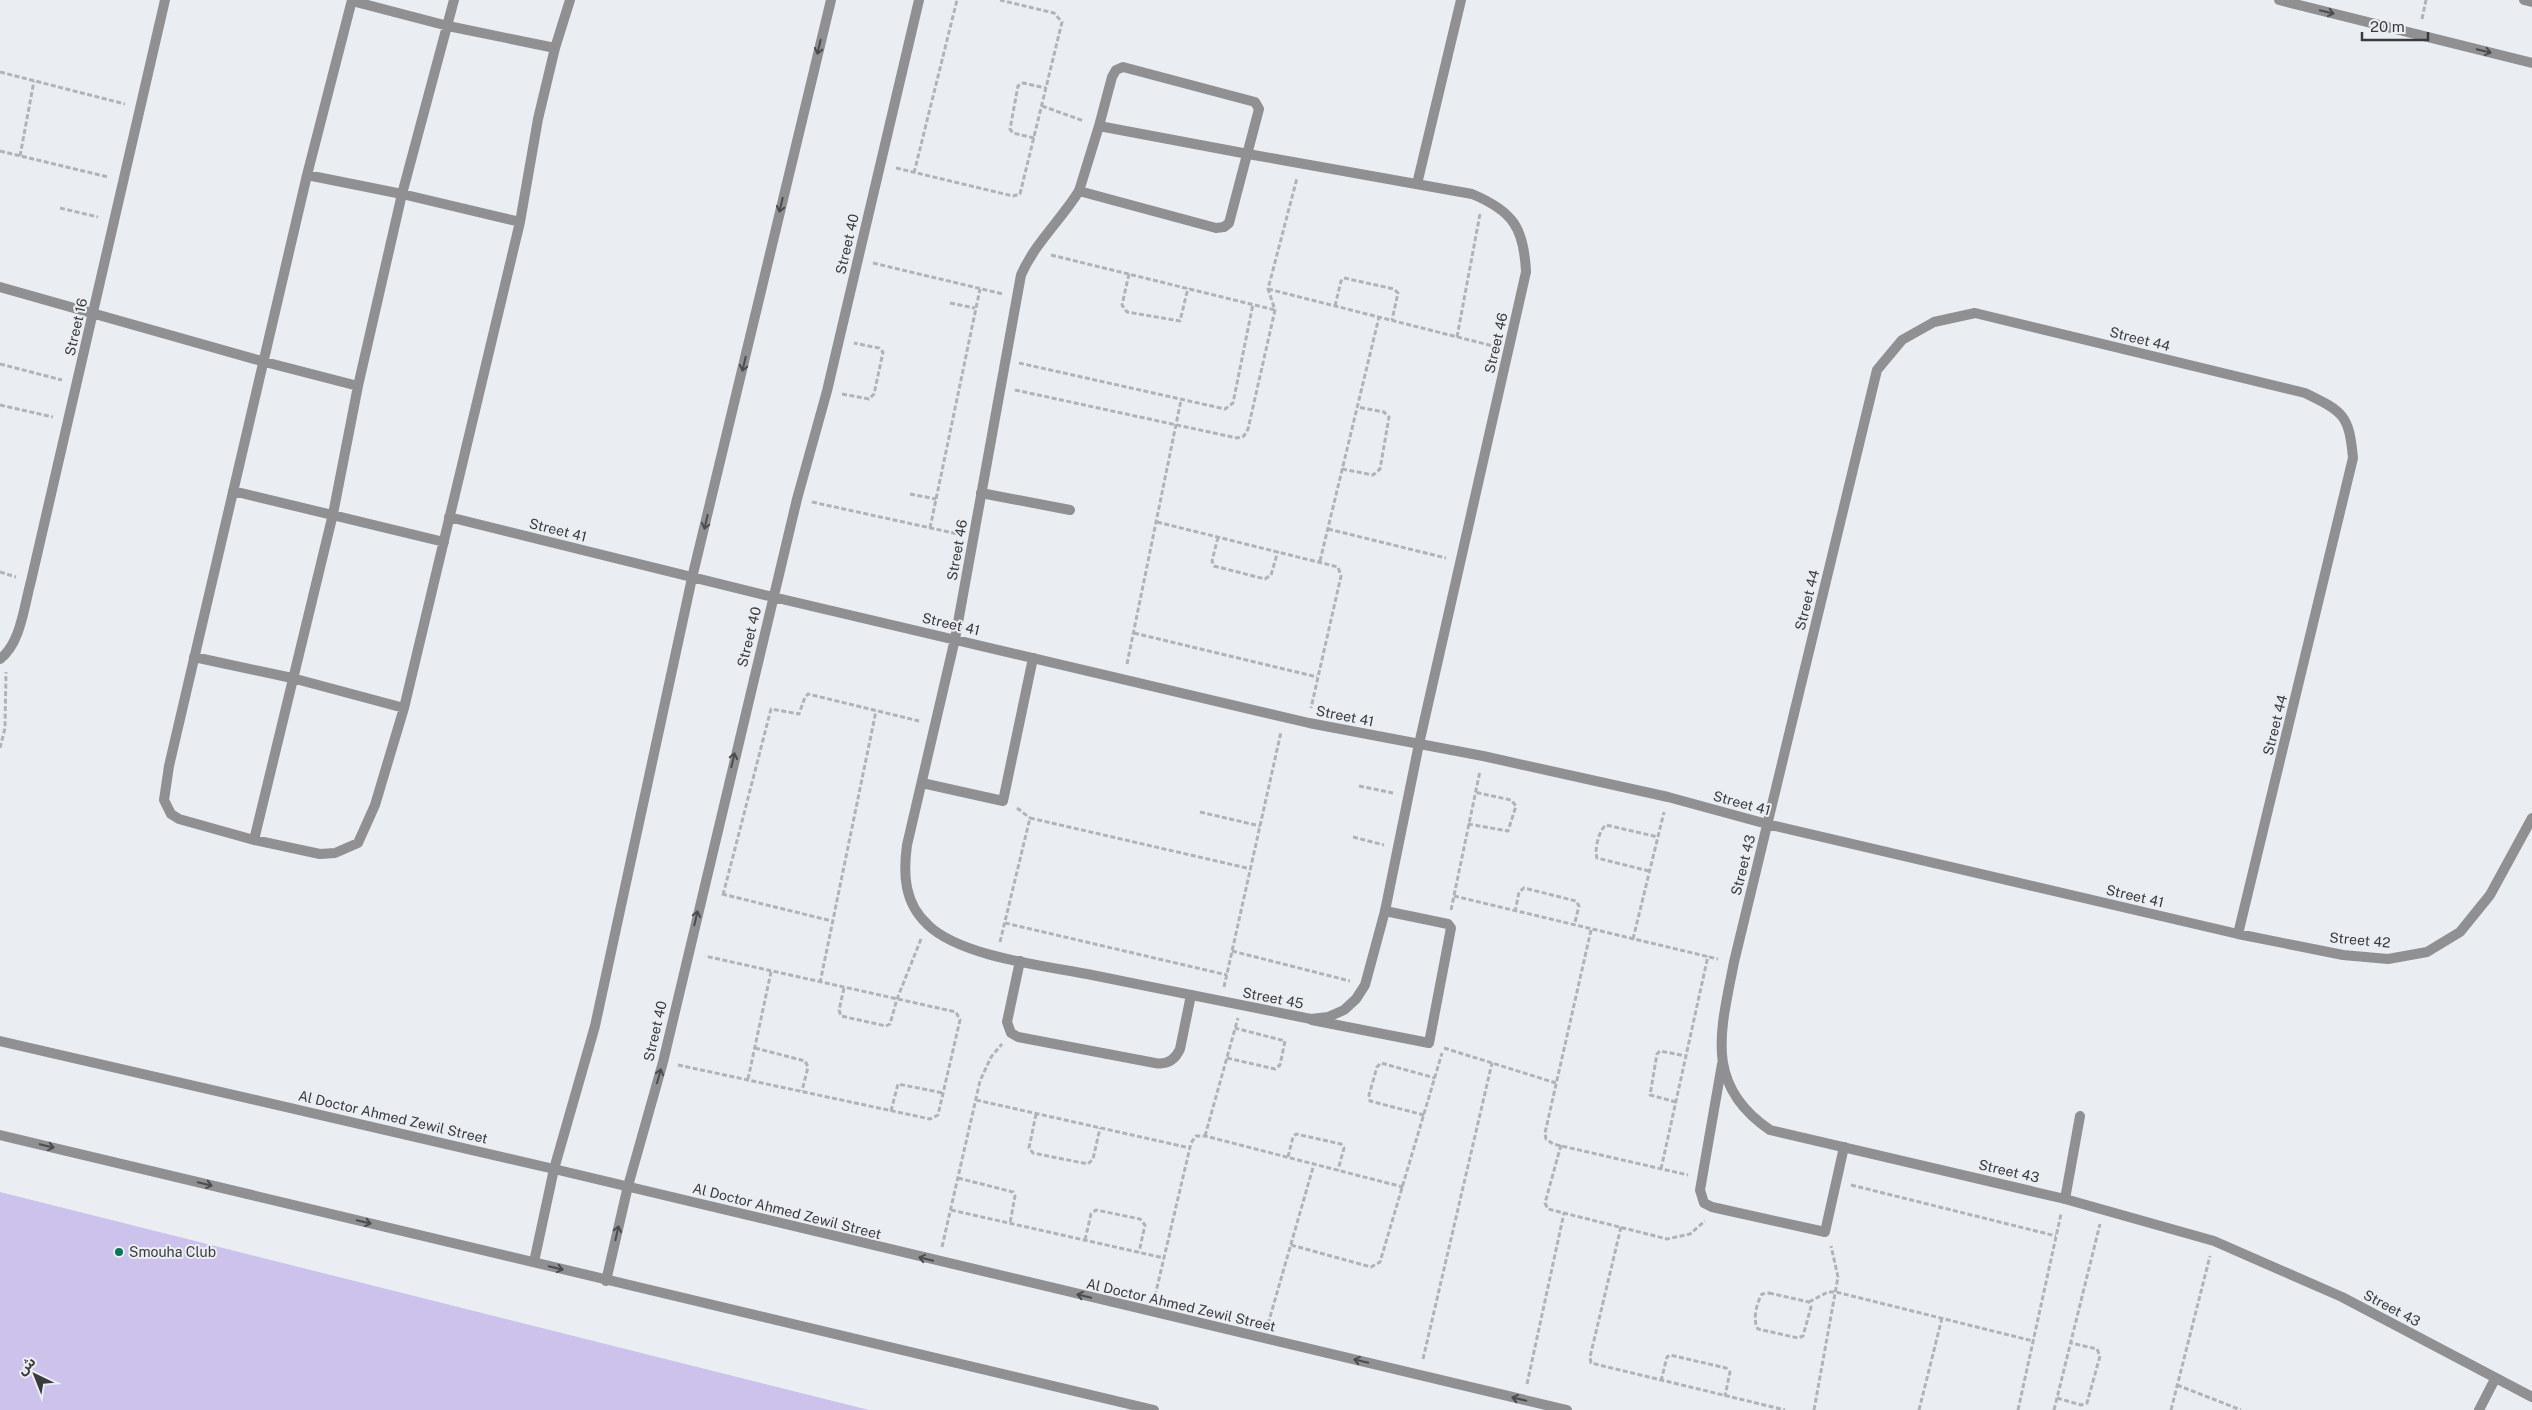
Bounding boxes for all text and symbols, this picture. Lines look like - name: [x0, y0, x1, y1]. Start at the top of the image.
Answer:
- one-way arrow: [2318, 8, 2334, 17]
- scale bar: [2362, 10, 2428, 42]
- text: 20 m: [2370, 18, 2405, 35]
- one-way arrow: [814, 39, 823, 55]
- one-way arrow: [2476, 47, 2492, 56]
- one-way arrow: [776, 197, 785, 213]
- street label: Street 40: [832, 212, 862, 276]
- street label: Street 16: [62, 296, 90, 357]
- street label: Street 46: [1481, 311, 1511, 375]
- street label: Street 44: [2108, 324, 2172, 354]
- one-way arrow: [739, 355, 748, 371]
- one-way arrow: [701, 513, 710, 529]
- street label: Street 41: [528, 515, 588, 545]
- street label: Street 46: [944, 518, 970, 582]
- street label: Street 44: [1792, 568, 1822, 632]
- street label: Street 40: [734, 605, 764, 669]
- street label: Street 41: [921, 610, 981, 638]
- street label: Street 44: [2260, 693, 2290, 757]
- street label: Street 41: [1315, 703, 1375, 729]
- one-way arrow: [729, 752, 738, 768]
- street label: Street 41: [1712, 788, 1772, 818]
- street label: Street 43: [1728, 833, 1758, 897]
- street label: Street 41: [2105, 882, 2165, 910]
- one-way arrow: [692, 911, 701, 927]
- street label: Street 42: [2329, 929, 2391, 951]
- street label: Street 45: [1241, 984, 1305, 1012]
- street label: Street 40: [640, 999, 670, 1063]
- one-way arrow: [654, 1069, 664, 1085]
- street label: Al Doctor Ahmed Zewil Street: [297, 1087, 489, 1147]
- one-way arrow: [39, 1142, 55, 1151]
- street label: Street 43: [1977, 1156, 2041, 1186]
- one-way arrow: [197, 1180, 213, 1189]
- street label: Al Doctor Ahmed Zewil Street: [691, 1180, 883, 1242]
- one-way arrow: [355, 1218, 371, 1227]
- one-way arrow: [613, 1226, 622, 1242]
- place label: Smouha Club: [129, 1244, 216, 1260]
- marker: Smouha Club: [113, 1246, 125, 1258]
- one-way arrow: [918, 1254, 934, 1263]
- one-way arrow: [547, 1264, 563, 1273]
- street label: Al Doctor Ahmed Zewil Street: [1085, 1275, 1277, 1335]
- street label: Street 43: [2361, 1286, 2423, 1330]
- one-way arrow: [1076, 1291, 1092, 1300]
- north arrow: [10, 1350, 60, 1400]
- text: ش: [14, 1353, 39, 1378]
- one-way arrow: [1354, 1356, 1370, 1365]
- one-way arrow: [1512, 1394, 1528, 1403]

